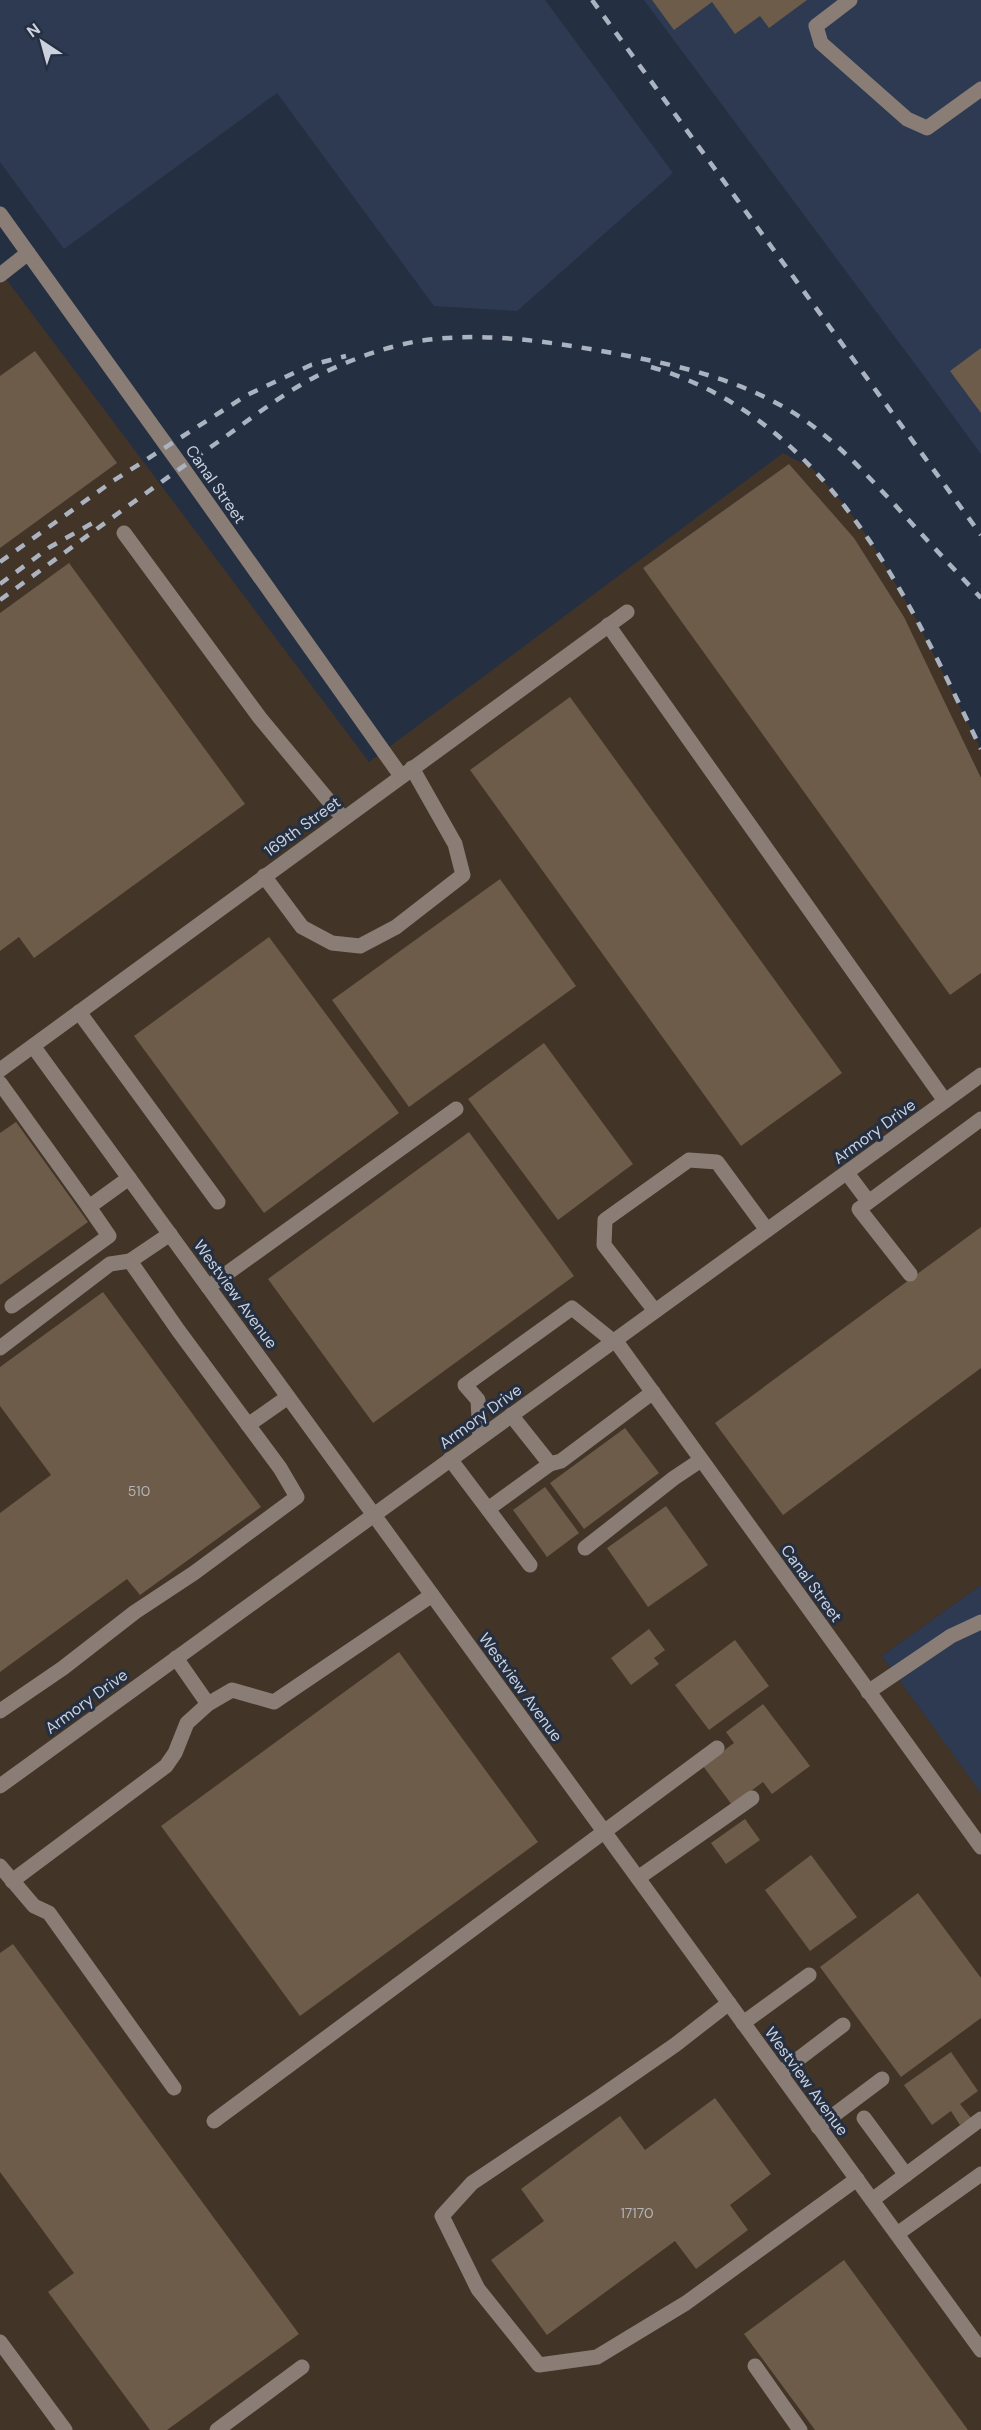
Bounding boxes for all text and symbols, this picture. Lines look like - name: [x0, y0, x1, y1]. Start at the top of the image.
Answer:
- north arrow: [12, 12, 72, 72]
- text: N: [23, 18, 44, 42]
- street label: Canal Street: [181, 441, 250, 528]
- street label: 169th Street: [260, 792, 345, 861]
- street label: Armory Drive: [829, 1094, 920, 1168]
- street label: Westview Avenue: [189, 1236, 282, 1353]
- street label: Armory Drive: [435, 1379, 526, 1453]
- house number: 510: [128, 1482, 150, 1500]
- street label: Canal Street: [776, 1540, 847, 1626]
- street label: Westview Avenue: [474, 1629, 567, 1746]
- street label: Armory Drive: [41, 1664, 132, 1738]
- street label: Westview Avenue: [760, 2023, 853, 2140]
- house number: 17170: [620, 2204, 654, 2222]

